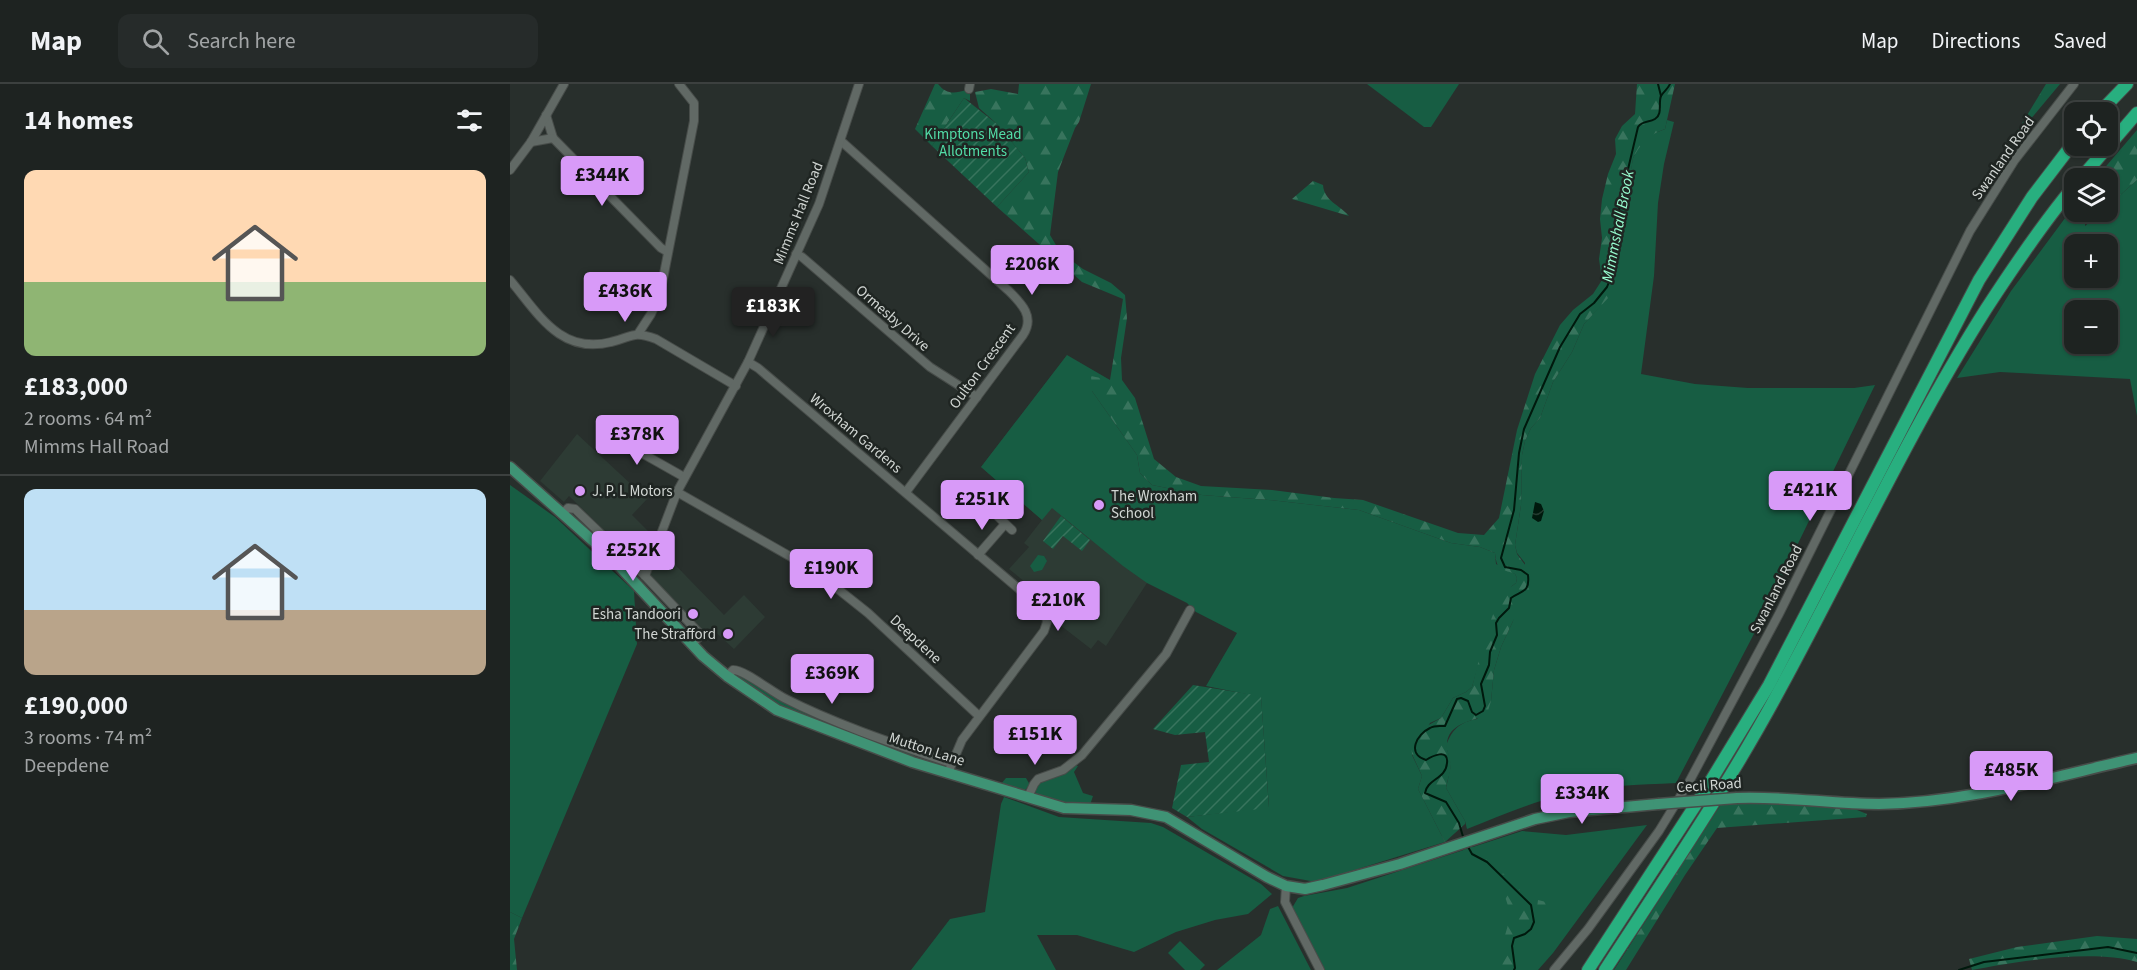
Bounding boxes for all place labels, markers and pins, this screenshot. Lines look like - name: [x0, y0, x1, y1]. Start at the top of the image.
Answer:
- pin: £344K: [560, 156, 644, 207]
- pin: £206K: [990, 245, 1074, 296]
- pin: £436K: [583, 272, 667, 323]
- pin: £183K: [731, 287, 815, 338]
- pin: £378K: [595, 415, 679, 466]
- pin: £421K: [1768, 471, 1852, 522]
- pin: £251K: [940, 480, 1024, 531]
- place label: J. P. L Motors: [592, 481, 673, 502]
- marker: J. P. L Motors: [573, 484, 587, 498]
- place label: The Wroxham School: [1111, 486, 1197, 524]
- marker: The Wroxham School: [1092, 498, 1106, 512]
- pin: £252K: [591, 531, 675, 582]
- pin: £190K: [789, 549, 873, 600]
- pin: £210K: [1016, 581, 1100, 632]
- place label: Esha Tandoori: [592, 604, 681, 625]
- marker: Esha Tandoori: [686, 607, 700, 621]
- place label: The Strafford: [634, 624, 716, 645]
- marker: The Strafford: [721, 627, 735, 641]
- pin: £369K: [790, 654, 874, 705]
- pin: £151K: [993, 715, 1077, 766]
- pin: £485K: [1969, 751, 2053, 802]
- pin: £334K: [1540, 774, 1624, 825]

